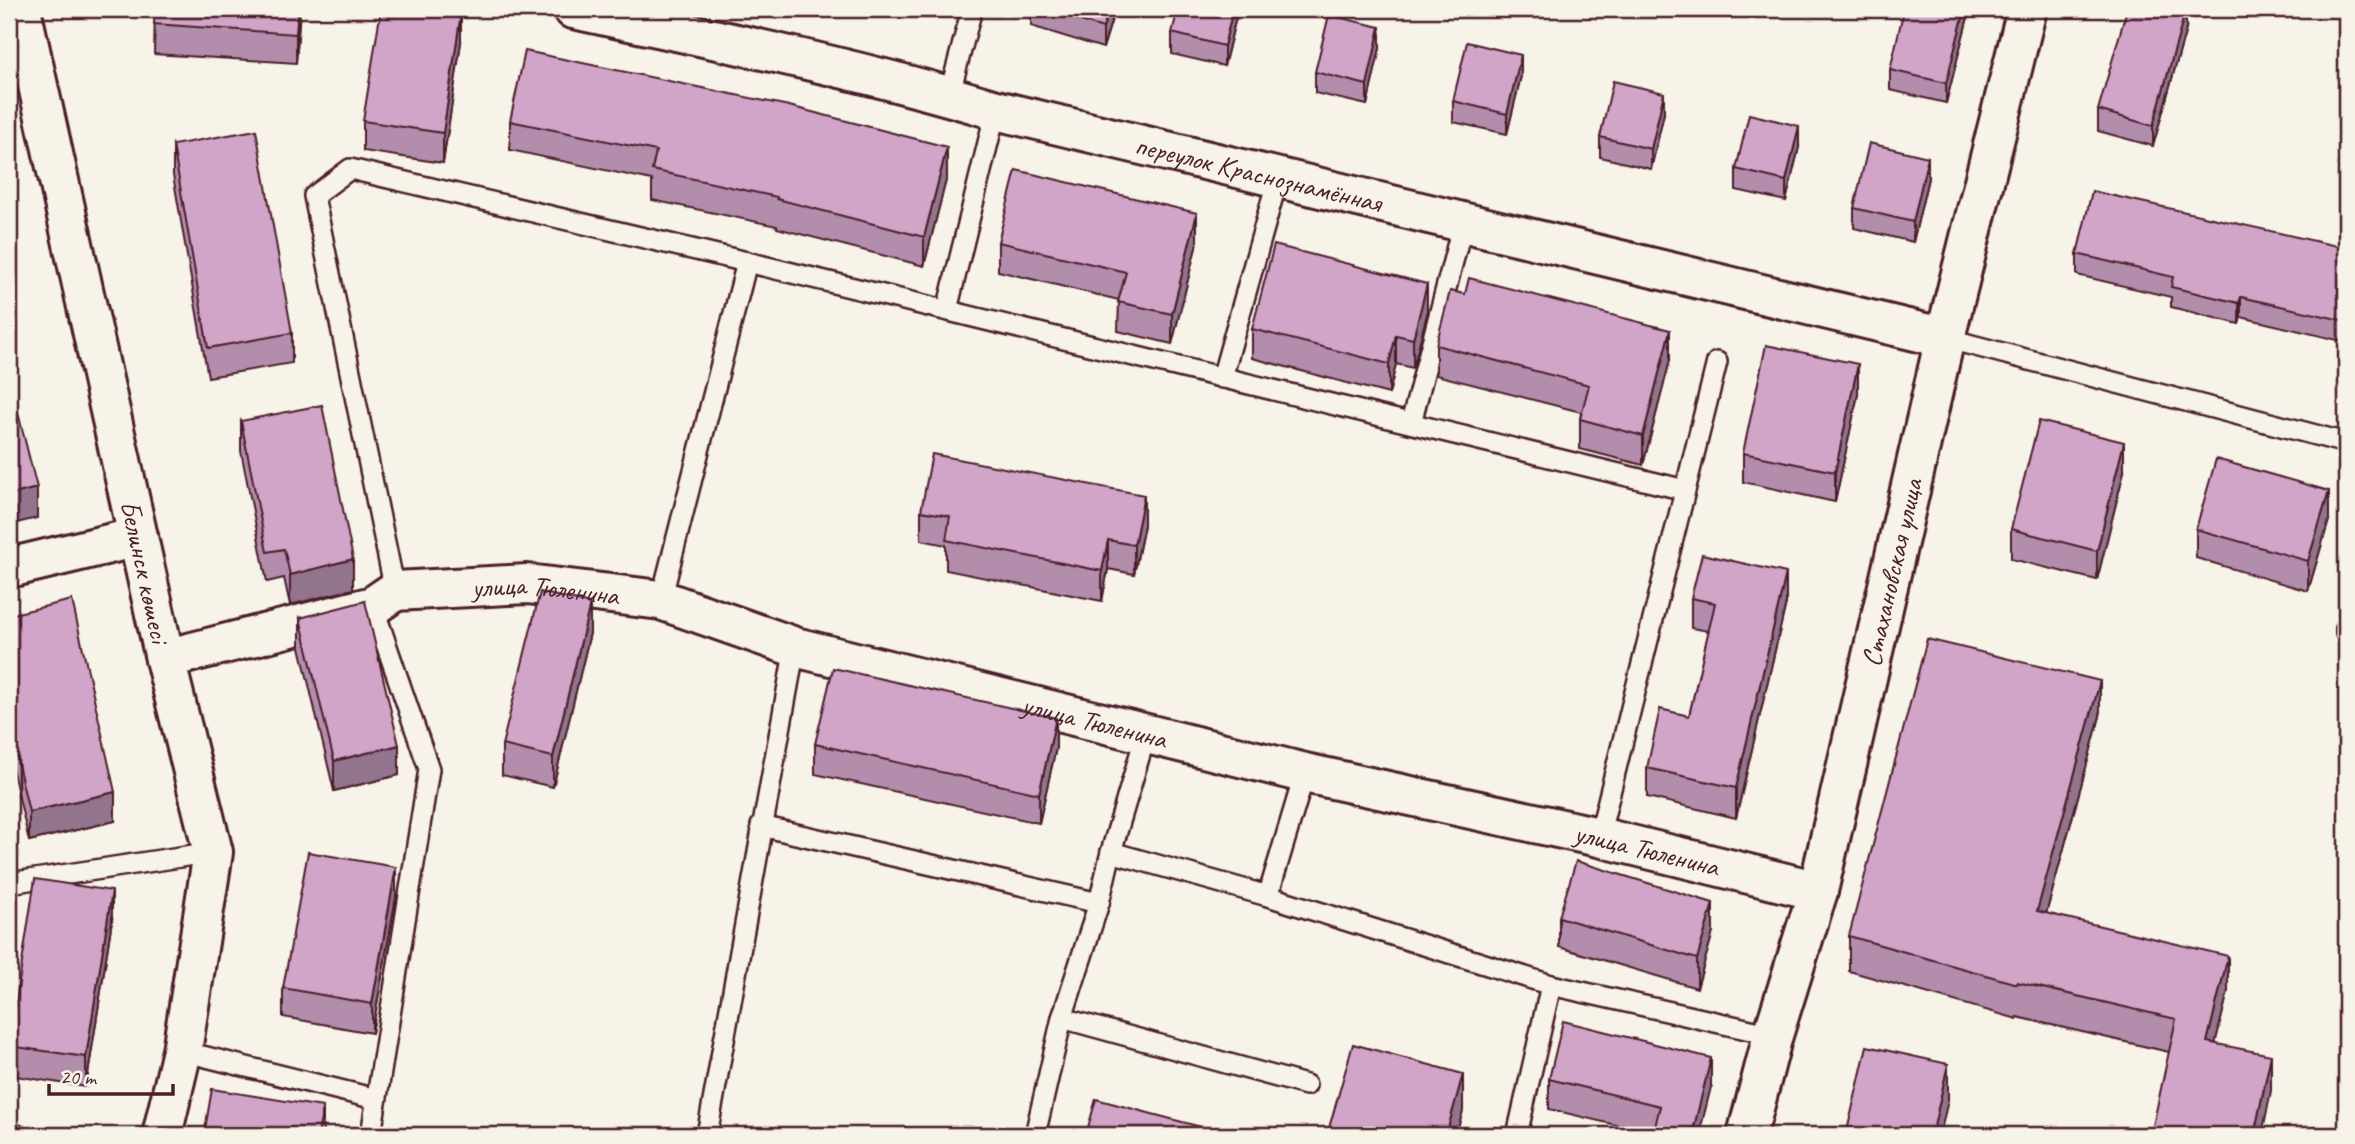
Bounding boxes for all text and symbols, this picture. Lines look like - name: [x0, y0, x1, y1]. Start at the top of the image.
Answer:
- street label: переулок Краснознамённая: [1132, 127, 1387, 220]
- street label: Стахановская улица: [1853, 474, 1930, 670]
- street label: Белинск көшесі: [113, 497, 179, 650]
- street label: улица Тюленина: [469, 566, 623, 613]
- street label: улица Тюленина: [1017, 686, 1172, 756]
- street label: улица Тюленина: [1569, 814, 1725, 884]
- scale bar: [49, 1053, 173, 1097]
- text: 20 m: [60, 1064, 98, 1090]

